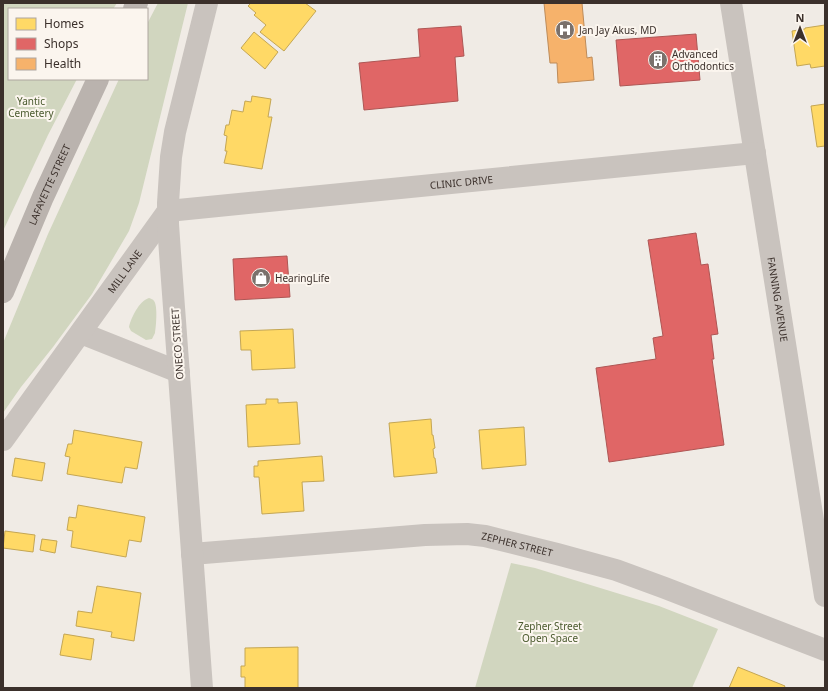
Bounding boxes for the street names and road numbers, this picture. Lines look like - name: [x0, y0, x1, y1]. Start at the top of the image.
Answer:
- street label: LAFAYETTE STREET: [25, 142, 74, 227]
- street label: CLINIC DRIVE: [429, 172, 494, 192]
- street label: MILL LANE: [104, 247, 145, 296]
- street label: FANNING AVENUE: [764, 256, 792, 343]
- street label: ONECO STREET: [167, 307, 186, 380]
- street label: ZEPHER STREET: [481, 529, 555, 560]

